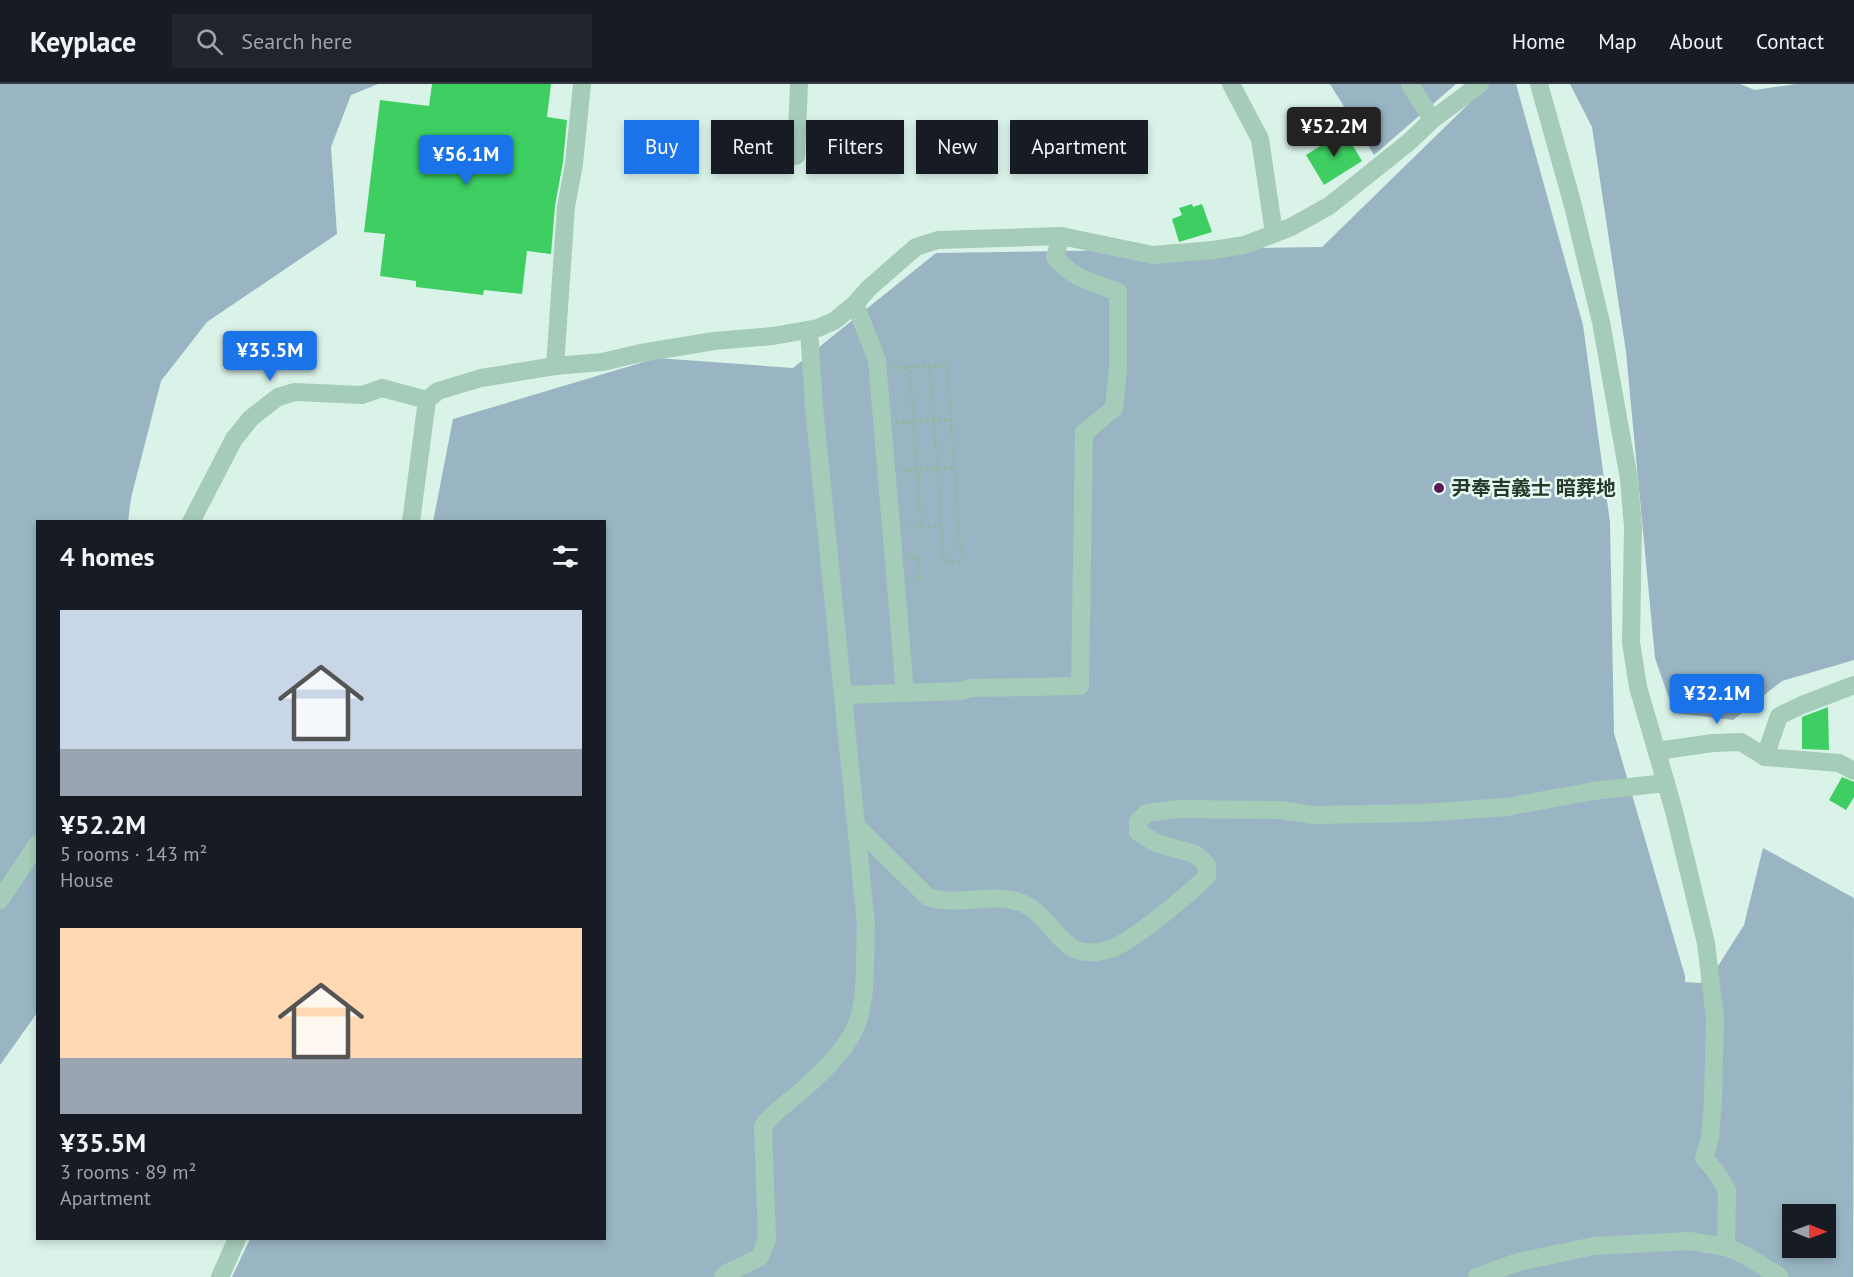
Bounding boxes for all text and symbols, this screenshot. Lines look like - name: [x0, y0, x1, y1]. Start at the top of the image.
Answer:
- search box: [172, 14, 592, 68]
- text: Keyplace: [30, 23, 136, 60]
- icon: search: [193, 25, 226, 58]
- text: Search here: [241, 27, 352, 55]
- text: Home: [1512, 28, 1565, 55]
- text: Map: [1598, 28, 1637, 55]
- text: About: [1670, 28, 1723, 55]
- text: Contact: [1756, 28, 1824, 55]
- pin: ¥52.2M: [1285, 107, 1383, 158]
- text: ¥52.2M: [1301, 113, 1367, 139]
- chip: Buy: [624, 120, 699, 174]
- chip: Rent: [711, 120, 794, 174]
- chip: Filters: [806, 120, 904, 174]
- chip: New: [916, 120, 998, 174]
- chip: Apartment: [1010, 120, 1148, 174]
- pin: ¥56.1M: [417, 135, 515, 186]
- text: ¥56.1M: [433, 141, 499, 167]
- pin: ¥35.5M: [221, 331, 319, 382]
- text: ¥35.5M: [237, 337, 303, 363]
- place label: 尹奉吉義士 暗葬地: [1451, 475, 1616, 501]
- marker: 尹奉吉義士 暗葬地: [1432, 481, 1446, 495]
- text: 4 homes: [60, 540, 155, 573]
- icon: filters: [549, 540, 582, 573]
- icon: home: [267, 649, 375, 757]
- pin: ¥32.1M: [1668, 674, 1766, 725]
- text: ¥32.1M: [1684, 680, 1750, 706]
- text: ¥52.2M: [60, 808, 146, 841]
- text: 5 rooms · 143 m²: [60, 841, 207, 867]
- text: House: [60, 867, 114, 893]
- icon: home: [267, 967, 375, 1075]
- text: ¥35.5M: [60, 1126, 146, 1159]
- text: 3 rooms · 89 m²: [60, 1159, 196, 1185]
- text: Apartment: [60, 1185, 151, 1211]
- north arrow: [1782, 1204, 1836, 1258]
- map controls: [1782, 1204, 1836, 1258]

